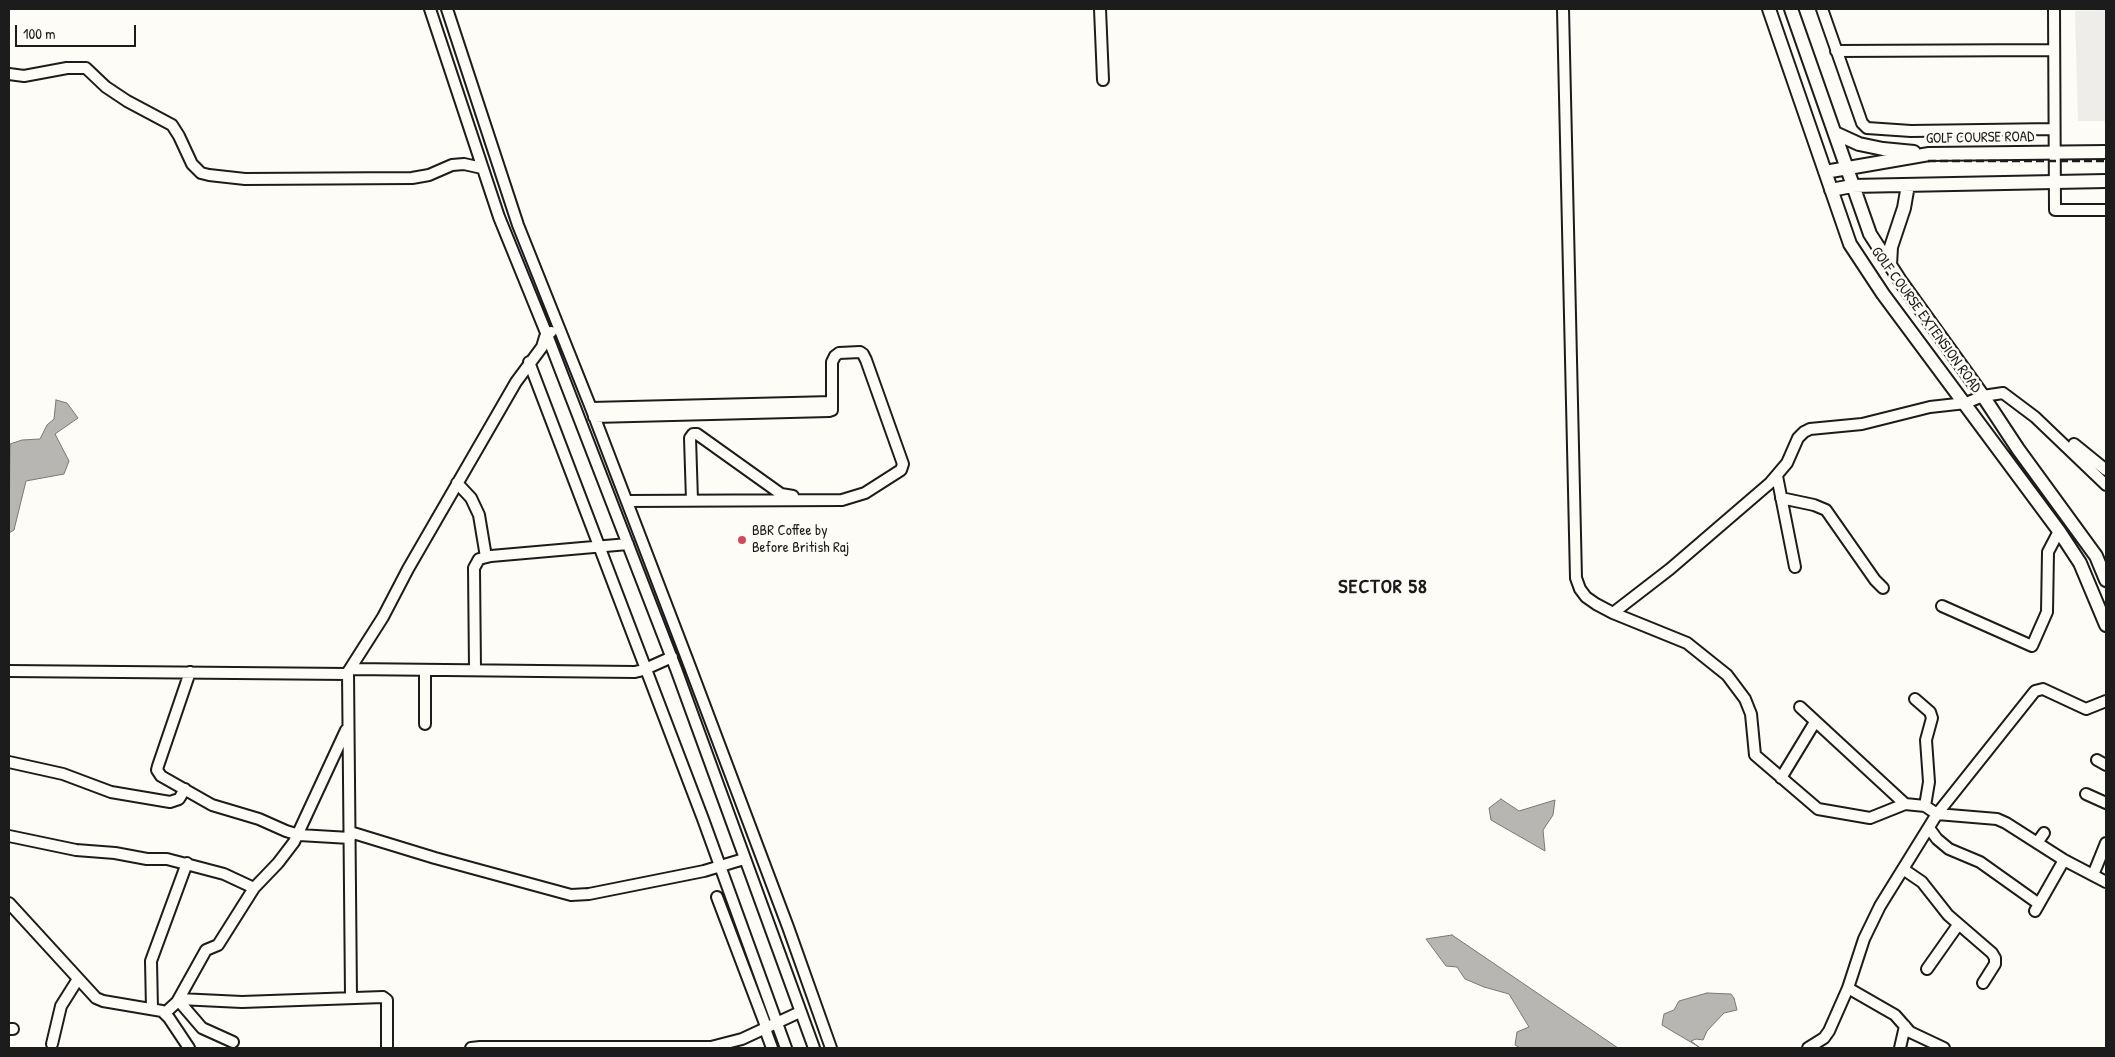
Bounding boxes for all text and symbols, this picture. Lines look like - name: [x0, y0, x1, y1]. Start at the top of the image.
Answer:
- scale bar: [18, 15, 139, 47]
- text: 100 m: [23, 23, 56, 44]
- street label: GOLF COURSE ROAD: [1926, 128, 2034, 148]
- street label: GOLF COURSE EXTENSION ROAD: [1867, 244, 1985, 396]
- place label: BBR Coffee by Before British Raj: [752, 522, 849, 557]
- marker: BBR Coffee by Before British Raj: [736, 534, 748, 546]
- district label: SECTOR 58: [1337, 576, 1429, 600]

